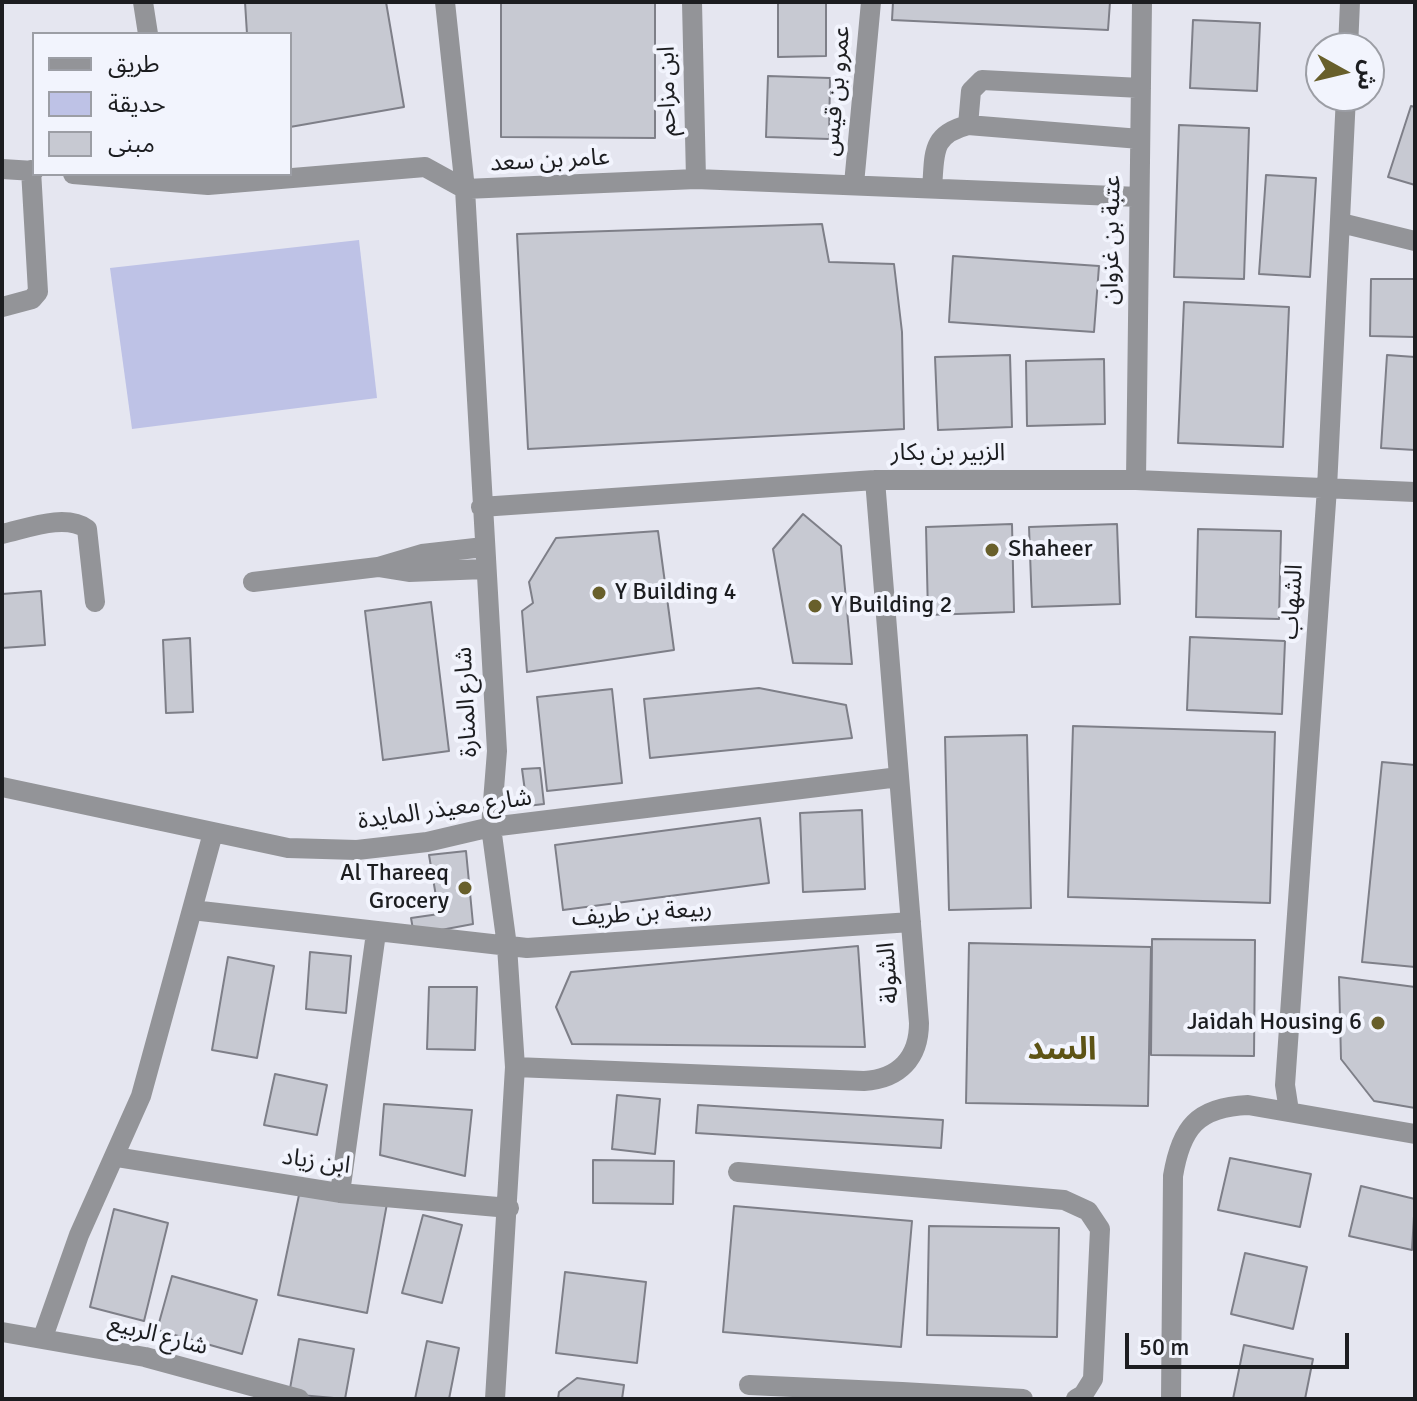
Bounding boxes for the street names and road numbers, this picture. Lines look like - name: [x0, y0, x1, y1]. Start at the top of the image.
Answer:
- street label: عمرو بن قيس: [817, 25, 857, 157]
- street label: ابن مزاحم: [653, 46, 683, 136]
- street label: عامر بن سعد: [489, 143, 611, 179]
- street label: عتبة بن غزوان: [1096, 175, 1128, 305]
- street label: الزبير بن بكار: [891, 440, 1005, 468]
- street label: الشهاب: [1276, 563, 1310, 641]
- street label: شارع المنارة: [450, 646, 484, 758]
- street label: شارع معيذر المايدة: [356, 784, 534, 836]
- street label: ربيعة بن طريف: [571, 895, 713, 933]
- street label: الشولة: [872, 941, 906, 1005]
- street label: ابن زياد: [280, 1143, 352, 1181]
- street label: شارع الربيع: [106, 1310, 210, 1362]

